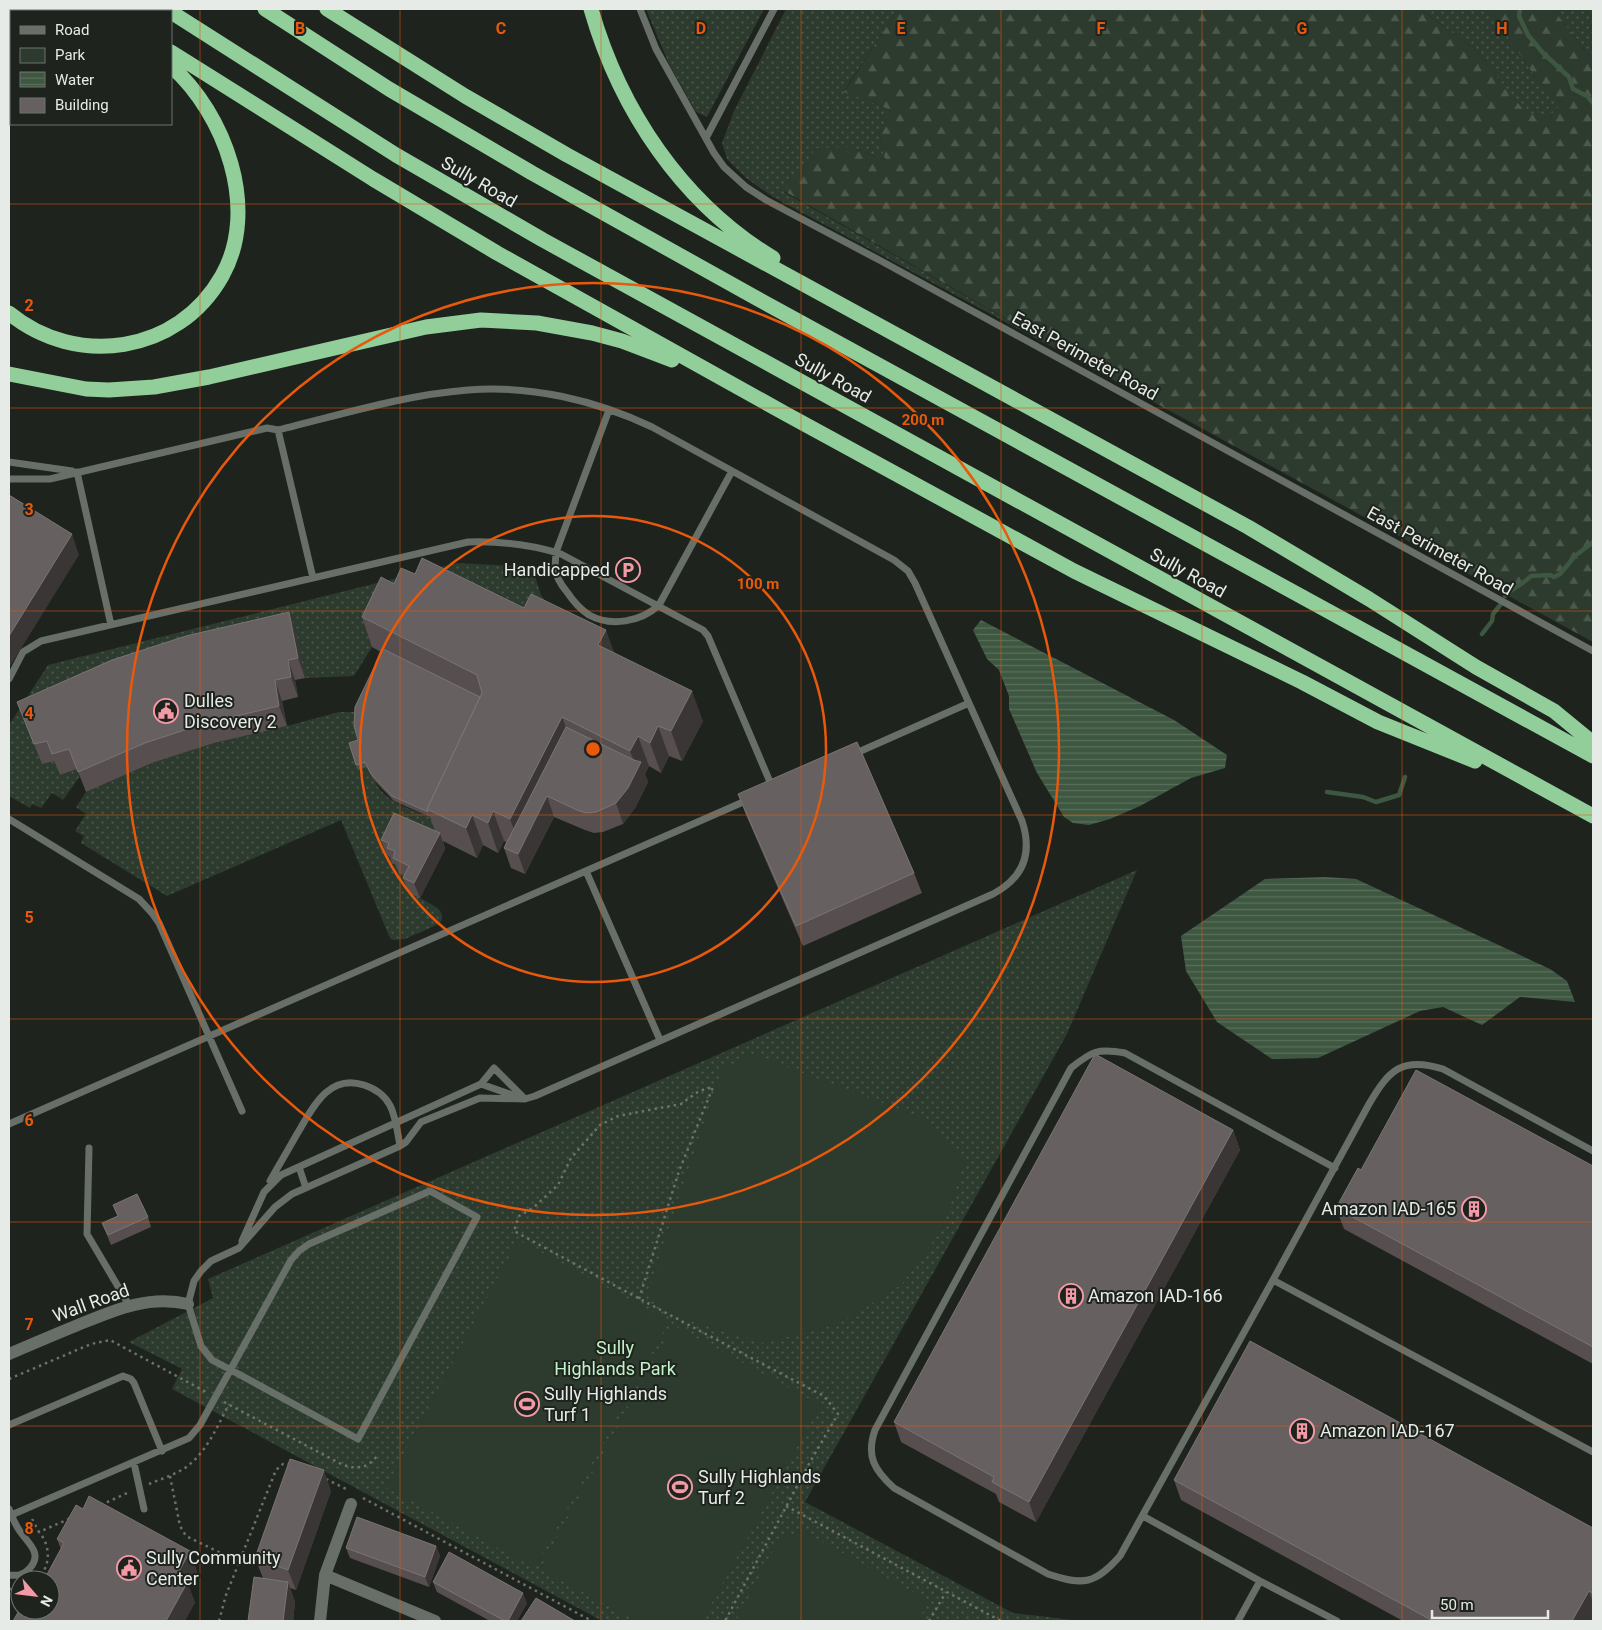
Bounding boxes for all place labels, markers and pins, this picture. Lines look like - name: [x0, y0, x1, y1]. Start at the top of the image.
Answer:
- parking icon: Handicapped: [615, 557, 641, 583]
- place label: Handicapped: [504, 559, 610, 580]
- place label: Dulles Discovery 2: [184, 690, 277, 732]
- public building icon: Dulles Discovery 2: [153, 698, 179, 724]
- centre of rings: [584, 740, 602, 758]
- building icon: Amazon IAD-165: [1461, 1196, 1487, 1222]
- place label: Amazon IAD-165: [1321, 1198, 1456, 1219]
- building icon: Amazon IAD-166: [1058, 1283, 1084, 1309]
- place label: Amazon IAD-166: [1088, 1285, 1223, 1306]
- place label: Sully Highlands Turf 1: [544, 1383, 667, 1425]
- sports icon: Sully Highlands Turf 1: [514, 1391, 540, 1417]
- building icon: Amazon IAD-167: [1289, 1418, 1315, 1444]
- place label: Amazon IAD-167: [1320, 1420, 1455, 1441]
- place label: Sully Highlands Turf 2: [698, 1466, 821, 1508]
- sports icon: Sully Highlands Turf 2: [667, 1474, 693, 1500]
- place label: Sully Community Center: [146, 1547, 281, 1589]
- public building icon: Sully Community Center: [116, 1555, 142, 1581]

